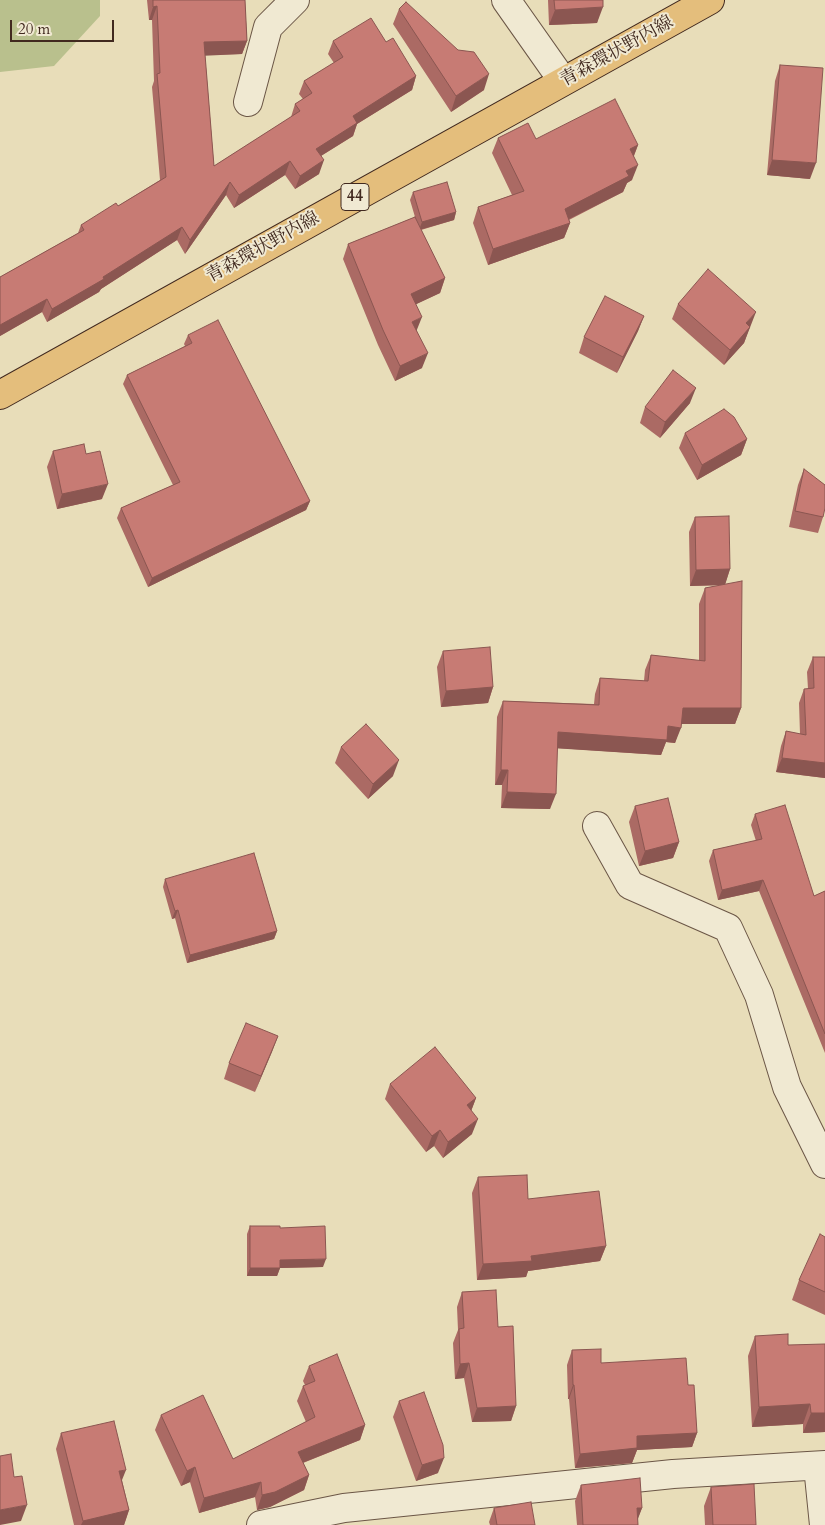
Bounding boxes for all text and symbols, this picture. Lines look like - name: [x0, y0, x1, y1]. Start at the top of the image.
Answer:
- scale bar: [12, 10, 116, 42]
- street label: 青森環状野内線: [557, 12, 677, 92]
- text: 20 m: [18, 19, 50, 39]
- road number: 44: [341, 183, 369, 210]
- street label: 青森環状野内線: [203, 208, 323, 288]

